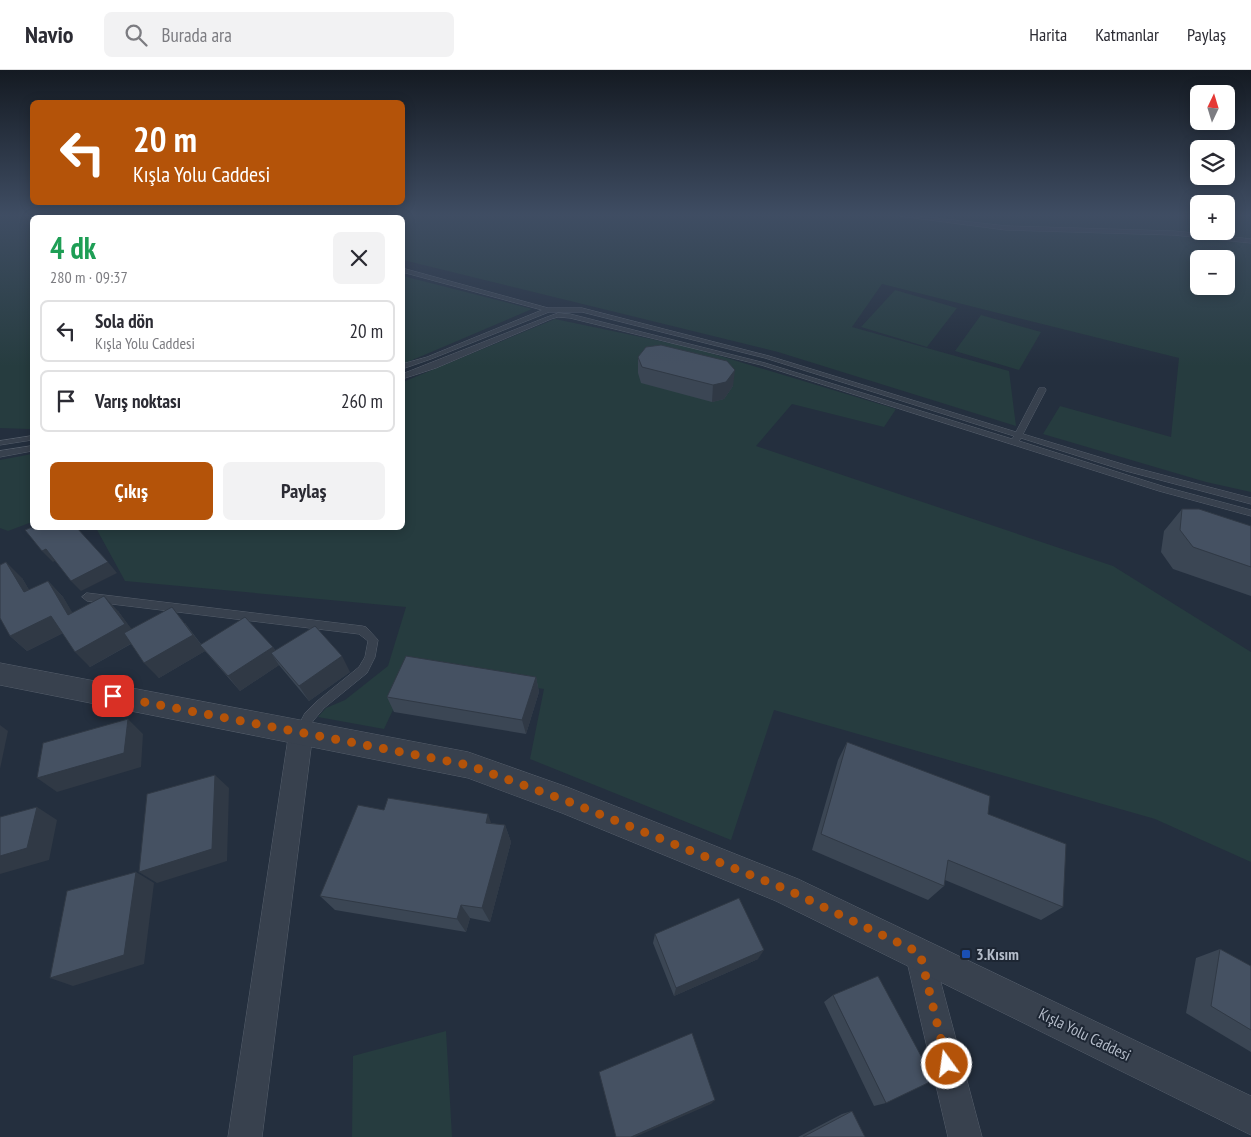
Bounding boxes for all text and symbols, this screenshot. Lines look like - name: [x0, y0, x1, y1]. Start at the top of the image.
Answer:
- search box: [104, 12, 454, 57]
- text: Navio: [25, 19, 74, 50]
- icon: search: [122, 21, 150, 49]
- text: Burada ara: [162, 23, 232, 47]
- text: Harita: [1029, 23, 1067, 46]
- text: Katmanlar: [1095, 23, 1159, 46]
- text: Paylaş: [1187, 23, 1226, 46]
- north arrow: [1190, 85, 1235, 130]
- map controls: [1190, 85, 1235, 295]
- text: 20 m: [133, 116, 197, 162]
- icon: left: [50, 120, 115, 185]
- button: layers: [1190, 140, 1235, 185]
- text: Kışla Yolu Caddesi: [133, 160, 270, 188]
- button: +: [1190, 195, 1235, 240]
- text: 4 dk: [50, 228, 96, 267]
- button: close: [333, 232, 385, 284]
- button: −: [1190, 250, 1235, 295]
- text: 280 m · 09:37: [50, 267, 128, 287]
- text: Sola dön: [95, 309, 154, 333]
- icon: left: [52, 317, 80, 345]
- text: 20 m: [350, 319, 383, 343]
- text: Kışla Yolu Caddesi: [95, 333, 195, 353]
- icon: arrive: [52, 387, 80, 415]
- text: Varış noktası: [95, 389, 181, 413]
- text: 260 m: [341, 389, 383, 413]
- button: Çıkış: [50, 462, 213, 520]
- button: Paylaş: [223, 462, 385, 520]
- pin: [92, 675, 134, 717]
- icon: arrive: [99, 682, 127, 710]
- place label: 3.Kısım: [976, 944, 1019, 964]
- marker: 3.Kısım: [960, 948, 972, 960]
- street label: Kışla Yolu Caddesi: [1036, 1003, 1134, 1065]
- position arrow: [920, 1037, 972, 1089]

